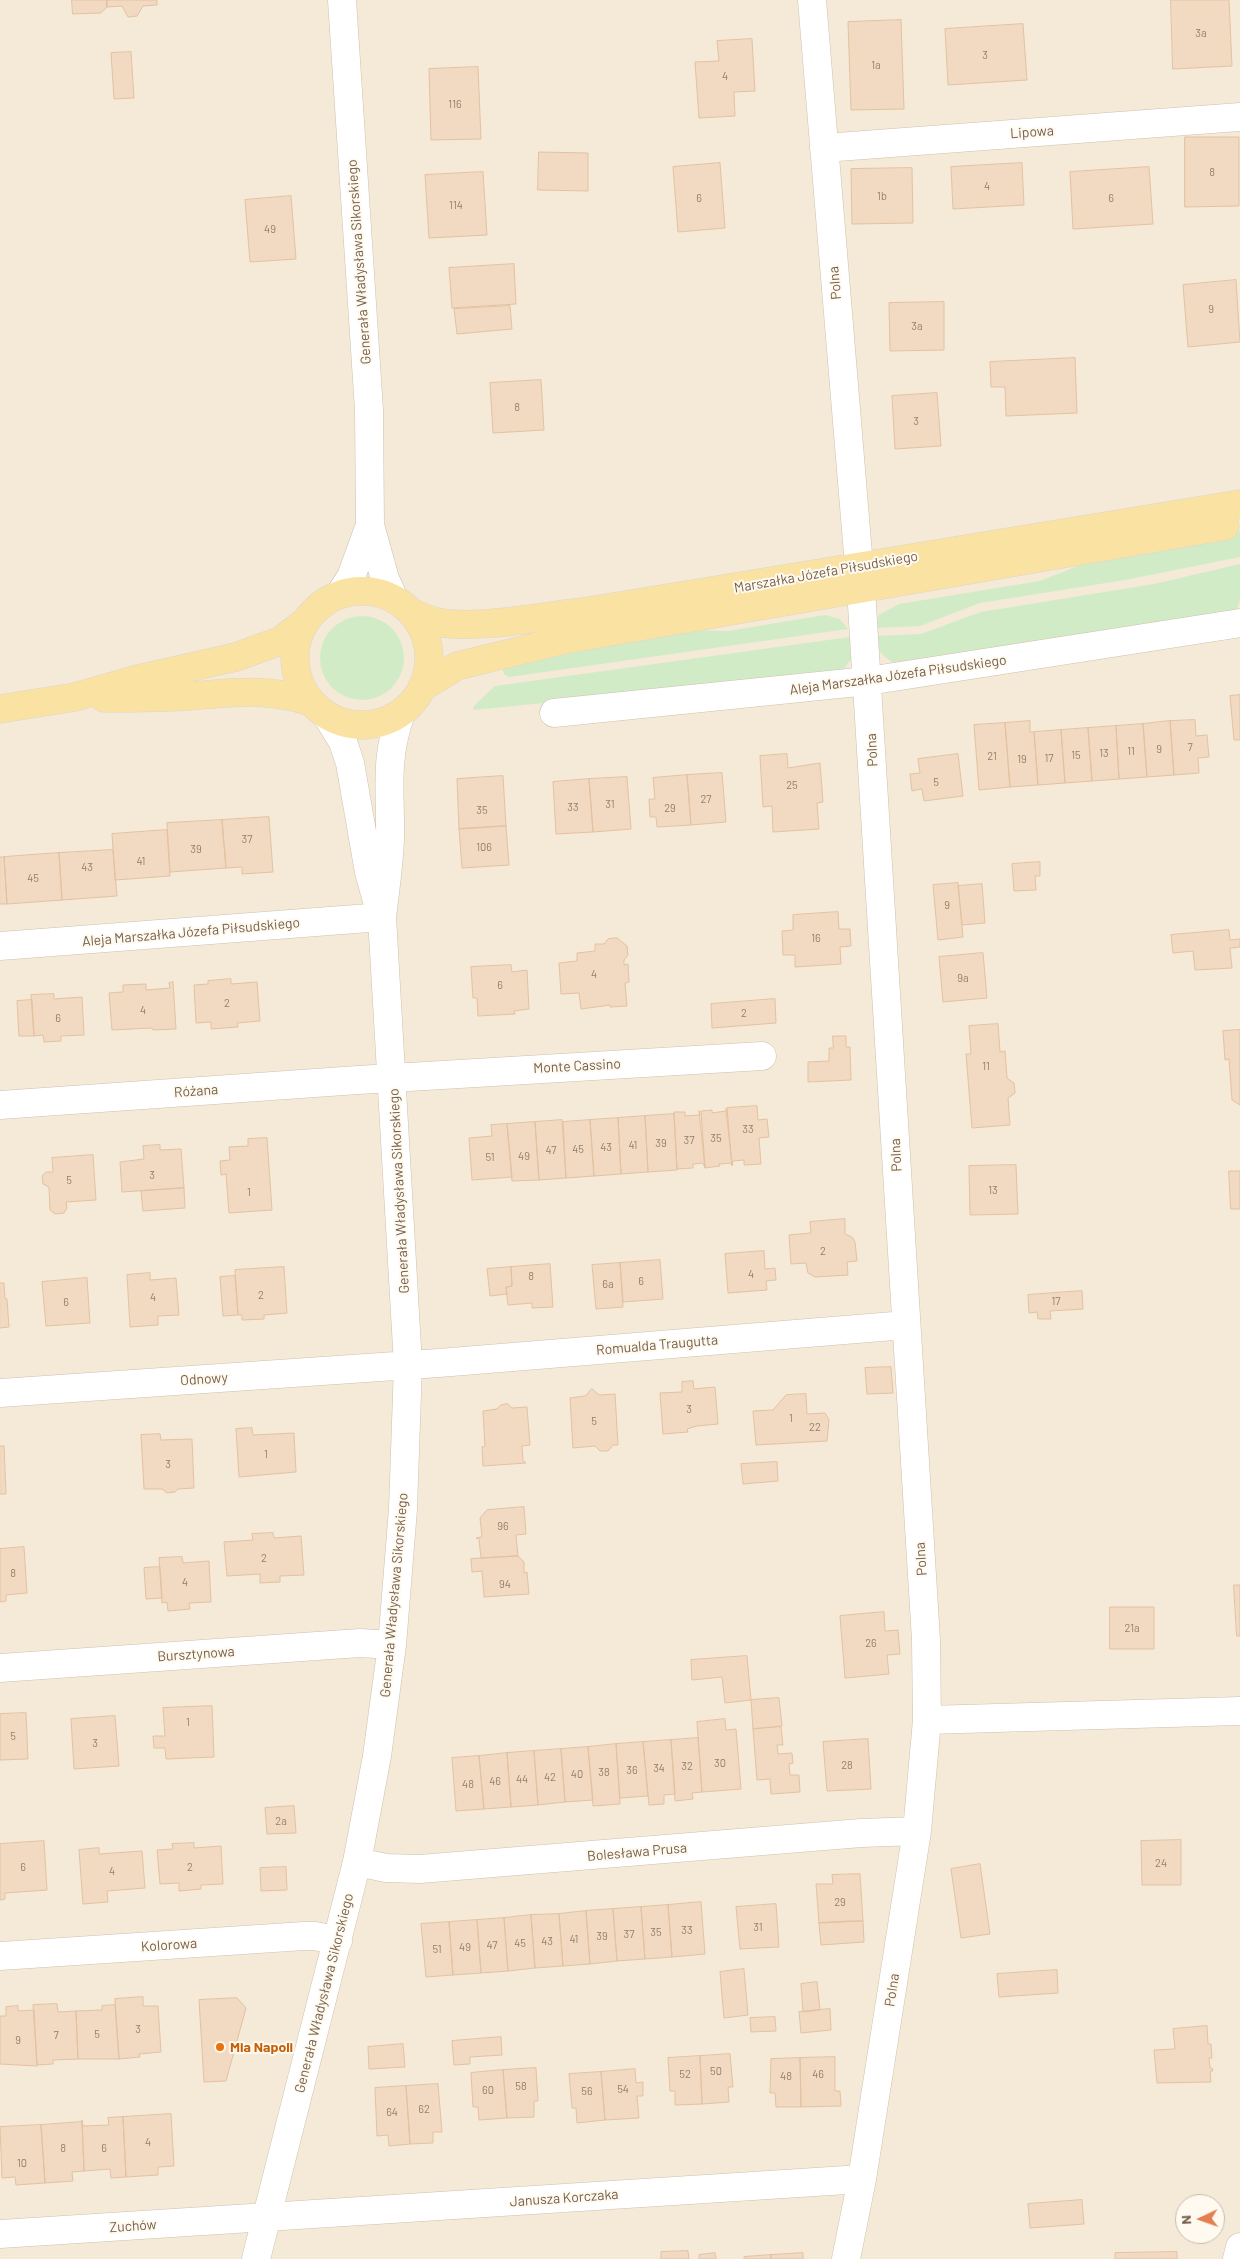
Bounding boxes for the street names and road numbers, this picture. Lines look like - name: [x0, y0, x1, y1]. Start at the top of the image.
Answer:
- street label: Lipowa: [1010, 122, 1054, 142]
- street label: Generała Władysława Sikorskiego: [343, 159, 375, 365]
- street label: Polna: [825, 266, 845, 300]
- street label: Marszałka Józefa Piłsudskiego: [733, 548, 919, 596]
- street label: Aleja Marszałka Józefa Piłsudskiego: [788, 651, 1008, 699]
- street label: Polna: [863, 733, 881, 767]
- street label: Aleja Marszałka Józefa Piłsudskiego: [81, 914, 301, 950]
- street label: Monte Cassino: [533, 1055, 621, 1077]
- street label: Różana: [173, 1081, 219, 1101]
- street label: Generała Władysława Sikorskiego: [385, 1088, 413, 1294]
- street label: Polna: [887, 1138, 905, 1172]
- street label: Romualda Traugutta: [595, 1331, 719, 1359]
- street label: Odnowy: [180, 1369, 228, 1389]
- street label: Generała Władysława Sikorskiego: [377, 1492, 411, 1698]
- street label: Polna: [911, 1542, 931, 1576]
- street label: Bursztynowa: [157, 1643, 235, 1665]
- street label: Bolesława Prusa: [586, 1839, 688, 1865]
- street label: Generała Władysława Sikorskiego: [291, 1891, 357, 2095]
- street label: Kolorowa: [140, 1935, 198, 1955]
- street label: Polna: [881, 1972, 903, 2008]
- street label: Janusza Korczaka: [509, 2186, 619, 2210]
- street label: Zuchów: [109, 2216, 157, 2236]

